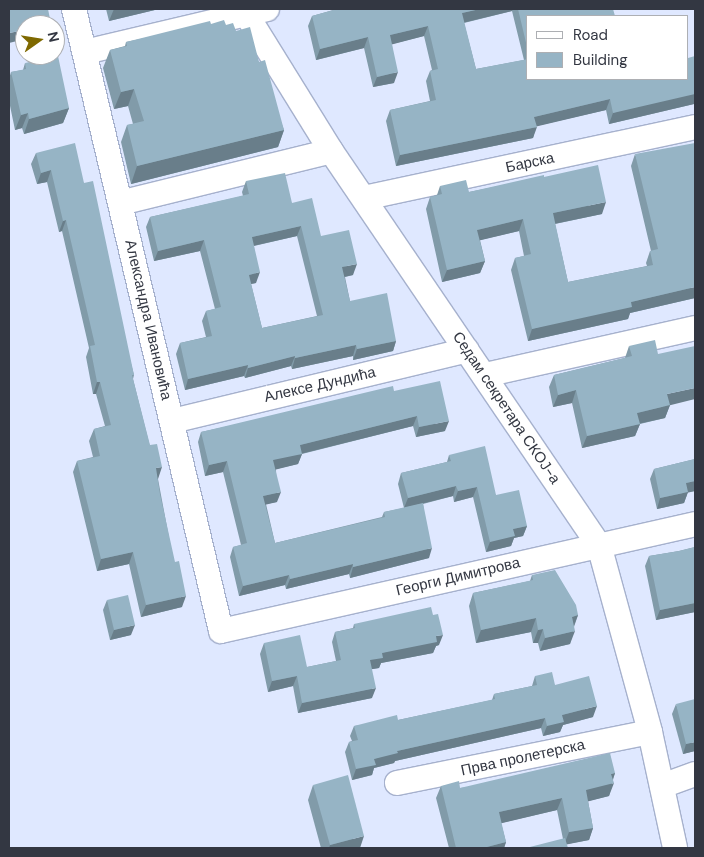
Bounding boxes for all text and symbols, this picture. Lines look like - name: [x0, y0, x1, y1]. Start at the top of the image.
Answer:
- north arrow: [15, 15, 65, 65]
- legend: [526, 15, 689, 80]
- text: Road: [573, 25, 608, 45]
- text: N: [44, 30, 64, 44]
- text: Building: [573, 50, 628, 70]
- street label: Барска: [504, 149, 556, 177]
- street label: Александра Ивановића: [121, 238, 175, 402]
- street label: Седам секретара СКОЈ-а: [448, 329, 564, 487]
- street label: Алексе Дундића: [263, 363, 377, 407]
- street label: Георги Димитрова: [394, 554, 522, 600]
- street label: Прва пролетерска: [459, 736, 587, 780]

